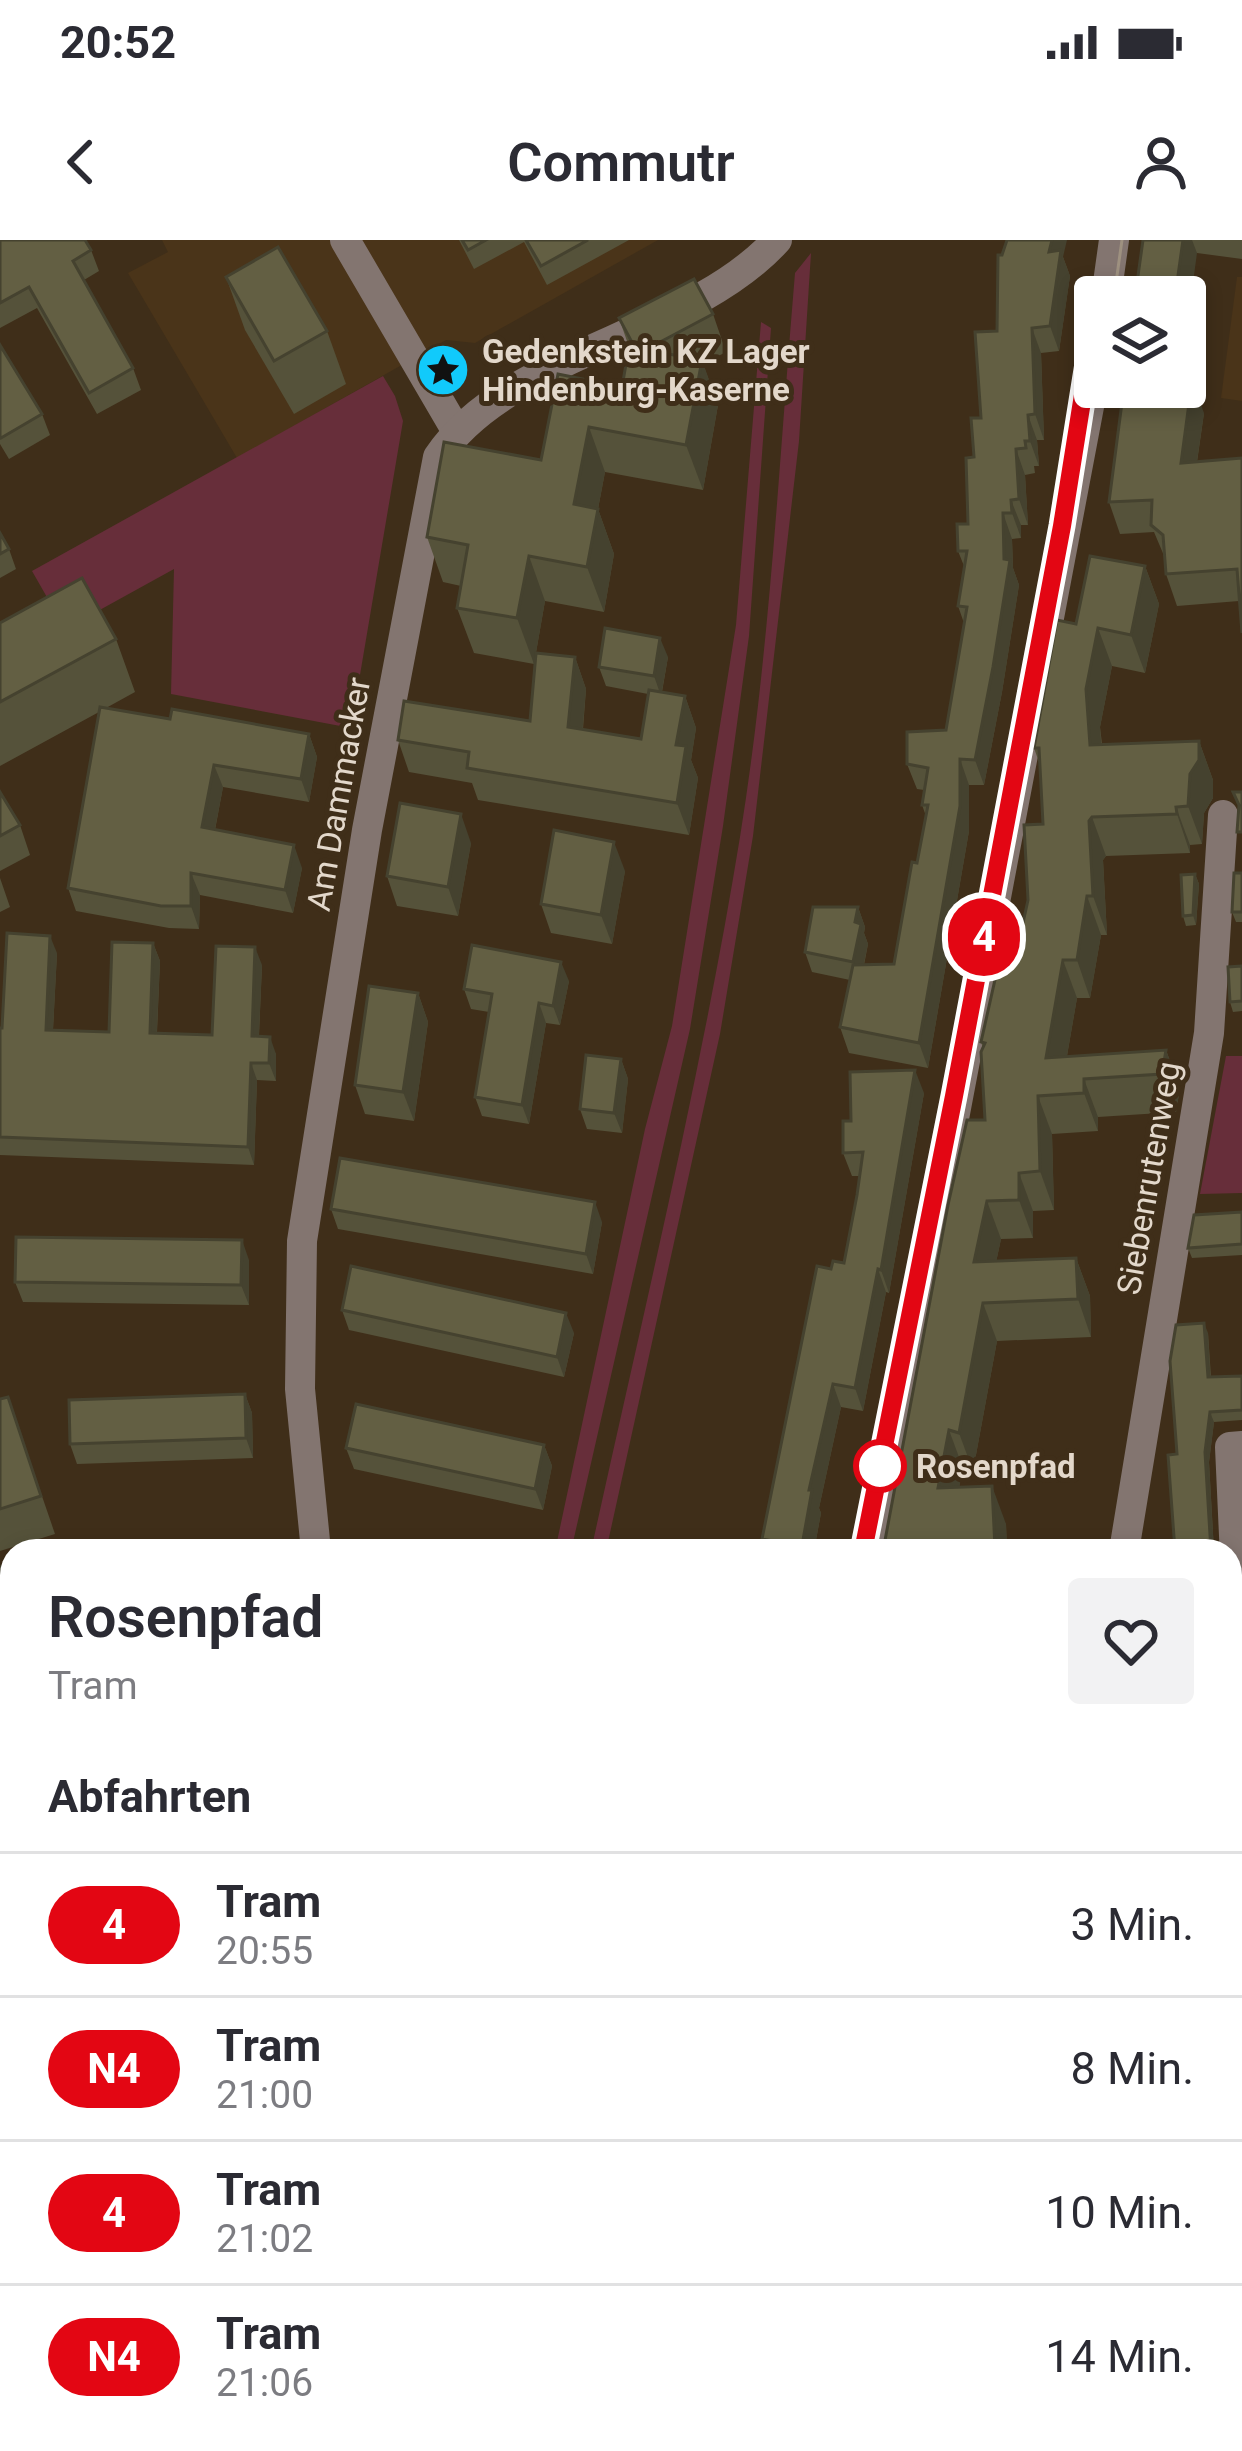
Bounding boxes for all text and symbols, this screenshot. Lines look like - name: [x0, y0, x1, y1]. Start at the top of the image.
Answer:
- text: 20:52: [60, 16, 176, 69]
- icon: back: [48, 129, 114, 195]
- icon: person: [1128, 129, 1194, 195]
- text: Commutr: [507, 131, 735, 194]
- map controls: [1074, 276, 1206, 408]
- button: layers: [1074, 276, 1206, 408]
- place label: Gedenkstein KZ Lager Hindenburg-Kaserne: [482, 332, 810, 409]
- place icon: Gedenkstein KZ Lager Hindenburg-Kaserne: [415, 342, 471, 398]
- street label: Am Dammacker: [299, 674, 378, 914]
- line badge: 4: [945, 898, 1023, 976]
- text: 4: [972, 912, 996, 961]
- street label: Siebenrutenweg: [1109, 1058, 1188, 1298]
- marker: Rosenpfad: [855, 1441, 905, 1491]
- place label: Rosenpfad: [916, 1447, 1076, 1486]
- button: heart: [1068, 1578, 1194, 1704]
- text: Rosenpfad: [48, 1584, 323, 1651]
- text: Tram: [48, 1663, 138, 1709]
- text: Abfahrten: [48, 1770, 251, 1823]
- text: Tram: [216, 1875, 321, 1928]
- text: 3 Min.: [1071, 1898, 1194, 1951]
- text: 4: [102, 1900, 126, 1949]
- text: 20:55: [216, 1928, 313, 1974]
- text: Tram: [216, 2019, 321, 2072]
- text: 8 Min.: [1071, 2042, 1194, 2095]
- text: N4: [87, 2044, 141, 2093]
- text: 21:00: [216, 2072, 313, 2118]
- text: Tram: [216, 2163, 321, 2216]
- text: 10 Min.: [1045, 2186, 1194, 2239]
- text: 4: [102, 2188, 126, 2237]
- text: 21:02: [216, 2216, 313, 2262]
- text: Tram: [216, 2307, 321, 2360]
- text: 14 Min.: [1045, 2330, 1194, 2383]
- text: N4: [87, 2332, 141, 2381]
- text: 21:06: [216, 2360, 313, 2406]

